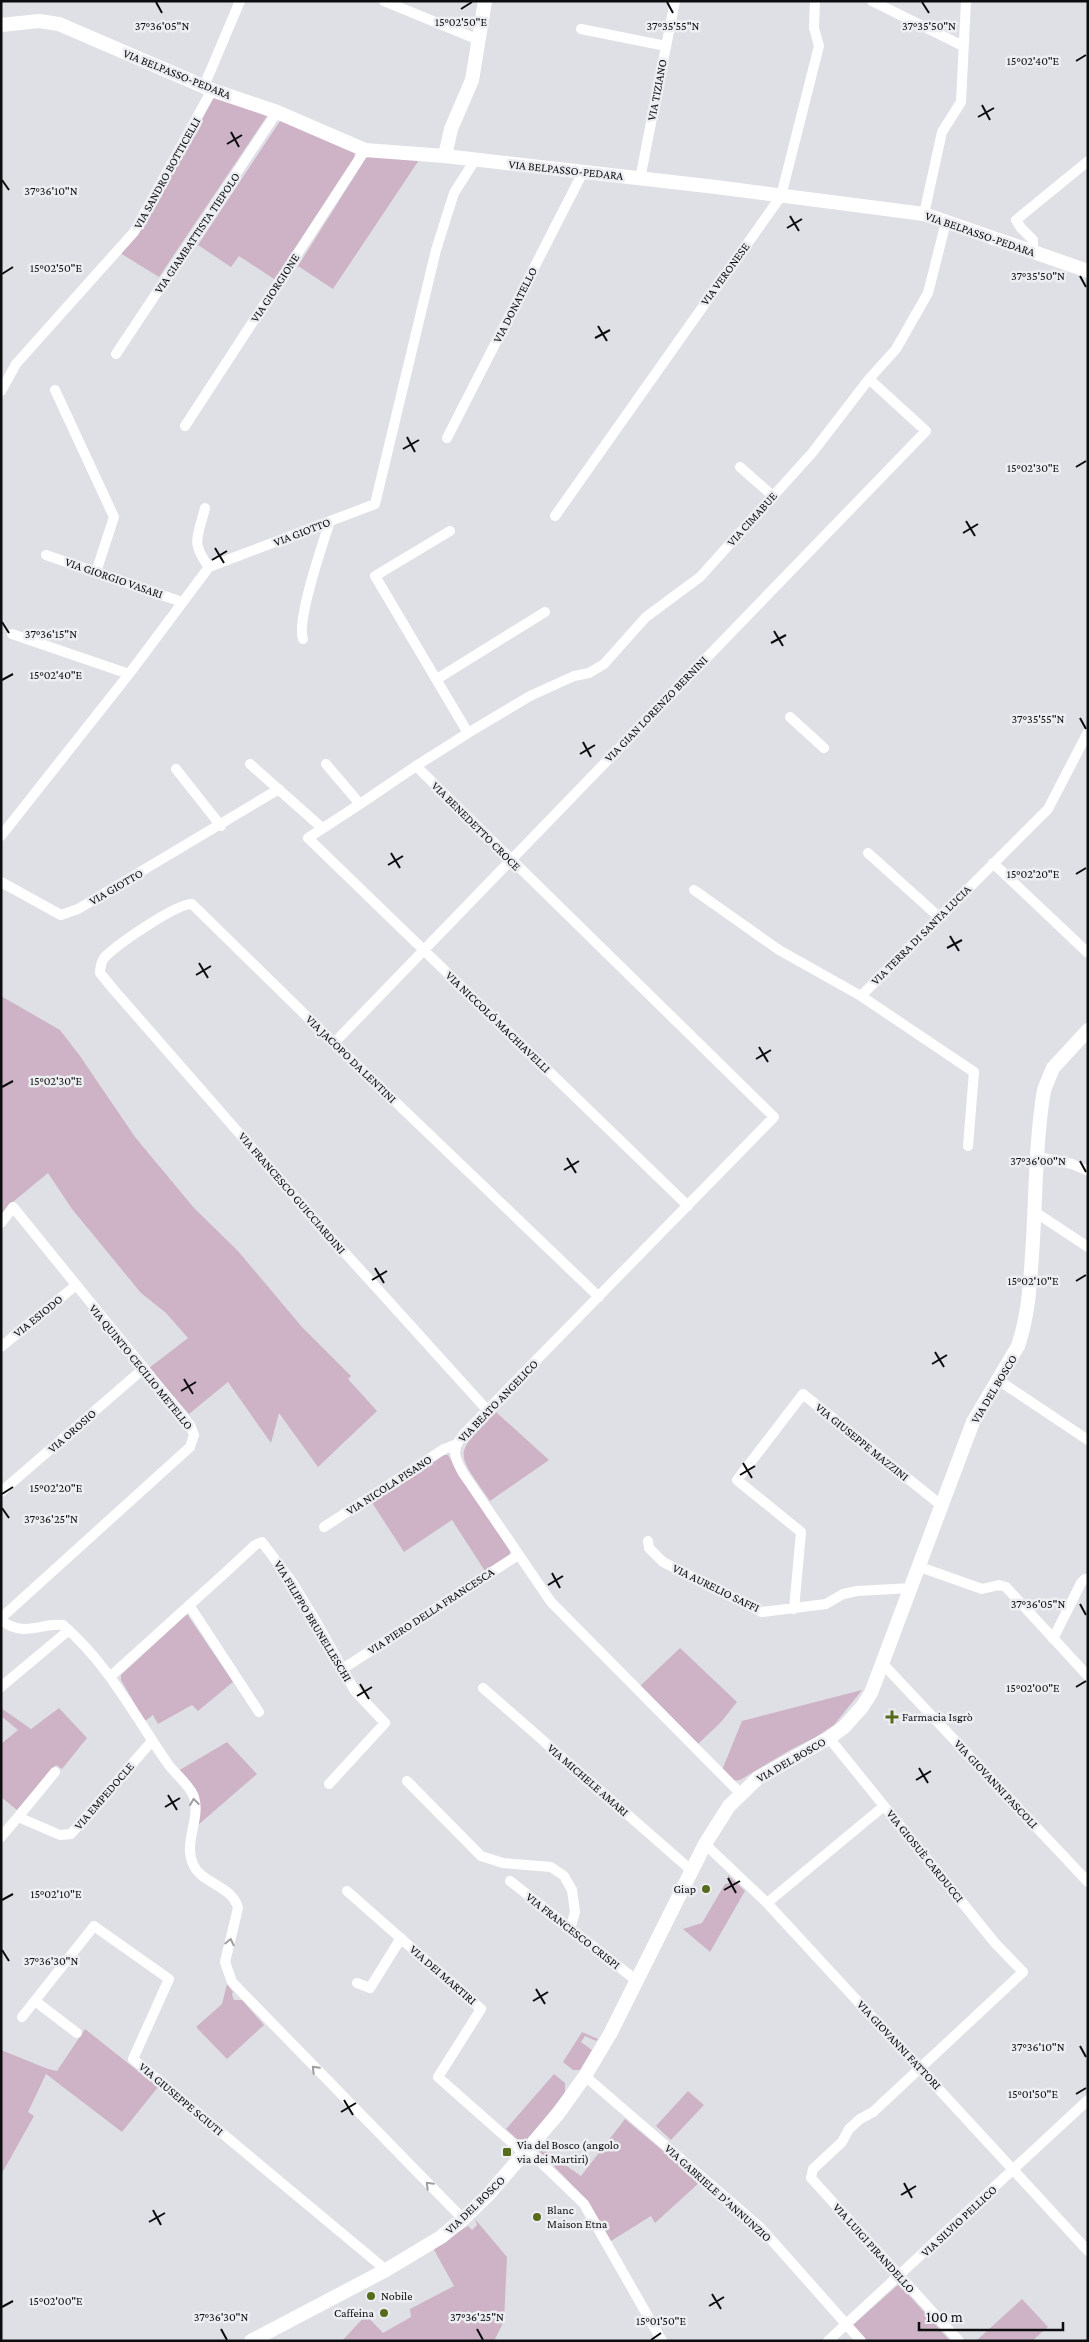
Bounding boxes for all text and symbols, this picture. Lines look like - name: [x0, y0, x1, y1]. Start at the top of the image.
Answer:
- text: 15°02'50"E: [435, 15, 487, 29]
- text: 37°36'05"N: [135, 19, 189, 33]
- text: 37°35'55"N: [647, 19, 700, 33]
- text: 37°35'50"N: [902, 19, 956, 33]
- street label: VIA BELPASSO-PEDARA: [121, 46, 233, 102]
- text: 15°02'40"E: [1007, 54, 1060, 68]
- street label: VIA TIZIANO: [644, 58, 670, 122]
- street label: VIA SANDRO BOTTICELLI: [131, 115, 204, 231]
- street label: VIA BELPASSO-PEDARA: [508, 157, 624, 183]
- street label: VIA GIAMBATTISTA TIEPOLO: [151, 170, 243, 296]
- text: 37°36'10"N: [24, 184, 78, 198]
- street label: VIA BELPASSO-PEDARA: [923, 209, 1037, 259]
- street label: VIA VERONESE: [698, 240, 753, 308]
- street label: VIA GIORGIONE: [248, 251, 303, 325]
- text: 15°02'50"E: [30, 261, 82, 275]
- street label: VIA DONATELLO: [490, 265, 540, 345]
- text: 37°35'50"N: [1011, 269, 1065, 283]
- text: 15°02'30"E: [1007, 461, 1060, 475]
- street label: VIA CIMABUE: [724, 489, 780, 549]
- street label: VIA GIOTTO: [272, 515, 332, 549]
- street label: VIA GIORGIO VASARI: [63, 555, 165, 601]
- text: 37°36'15"N: [25, 627, 77, 641]
- street label: VIA GIAN LORENZO BERNINI: [602, 653, 711, 765]
- text: 15°02'40"E: [30, 668, 83, 682]
- text: 37°35'55"N: [1012, 712, 1065, 726]
- street label: VIA BENEDETTO CROCE: [429, 779, 524, 874]
- street label: VIA GIOTTO: [87, 866, 145, 908]
- text: 15°02'20"E: [1007, 867, 1060, 881]
- street label: VIA TERRA DI SANTA LUCIA: [868, 882, 974, 988]
- street label: VIA NICCOLÓ MACHIAVELLI: [443, 968, 554, 1076]
- street label: VIA JACOPO DA LENTINI: [303, 1012, 399, 1106]
- text: 15°02'30"E: [30, 1074, 83, 1088]
- street label: VIA FRANCESCO GUICCIARDINI: [235, 1129, 349, 1257]
- text: 37°36'00"N: [1010, 1154, 1066, 1168]
- text: 15°02'10"E: [1008, 1274, 1059, 1288]
- street label: VIA ESIODO: [11, 1292, 65, 1340]
- street label: VIA QUINTO CECILIO METELLO: [86, 1301, 196, 1433]
- street label: VIA DEL BOSCO: [968, 1352, 1020, 1426]
- street label: VIA BEATO ANGELICO: [455, 1357, 541, 1445]
- street label: VIA GIUSEPPE MAZZINI: [813, 1400, 912, 1484]
- street label: VIA OROSIO: [45, 1406, 99, 1456]
- street label: VIA NICOLA PISANO: [344, 1452, 434, 1518]
- text: 15°02'20"E: [30, 1481, 83, 1495]
- text: 37°36'25"N: [24, 1512, 78, 1526]
- street label: VIA FILIPPO BRUNELLESCHI: [271, 1558, 355, 1684]
- street label: VIA AURELIO SAFFI: [670, 1561, 762, 1615]
- street label: VIA PIERO DELLA FRANCESCA: [365, 1565, 497, 1657]
- text: 37°36'05"N: [1011, 1597, 1065, 1611]
- text: 15°02'00"E: [1006, 1681, 1060, 1695]
- place label: Farmacia Isgrò: [902, 1710, 973, 1724]
- marker: Farmacia Isgrò: [886, 1711, 898, 1723]
- street label: VIA DEL BOSCO: [754, 1735, 828, 1785]
- street label: VIA GIOVANNI PASCOLI: [951, 1737, 1041, 1832]
- street label: VIA MICHELE AMARI: [544, 1741, 632, 1819]
- street label: VIA EMPEDOCLE: [71, 1759, 137, 1832]
- one-way arrow: [189, 1798, 200, 1806]
- street label: VIA GIOSUÈ CARDUCCI: [883, 1807, 967, 1905]
- place label: Giap: [673, 1882, 696, 1896]
- marker: Giap: [700, 1883, 712, 1895]
- text: 15°02'10"E: [31, 1887, 82, 1901]
- street label: VIA FRANCESCO CRISPI: [523, 1890, 623, 1972]
- one-way arrow: [224, 1937, 235, 1946]
- street label: VIA DEI MARTIRI: [407, 1942, 479, 2008]
- text: 37°36'30"N: [24, 1954, 78, 1968]
- street label: VIA GIOVANNI FATTORI: [854, 1997, 944, 2093]
- text: 37°36'10"N: [1011, 2040, 1065, 2054]
- street label: VIA GIUSEPPE SCIUTI: [136, 2060, 226, 2139]
- one-way arrow: [312, 2065, 321, 2074]
- text: 15°01'50"E: [1008, 2087, 1058, 2101]
- place label: Via del Bosco (angolo via dei Martiri): [516, 2138, 619, 2166]
- street label: VIA GABRIELE D'ANNUNZIO: [662, 2141, 774, 2245]
- marker: Via del Bosco (angolo via dei Martiri): [501, 2146, 513, 2158]
- street label: VIA DEL BOSCO: [442, 2173, 508, 2237]
- one-way arrow: [426, 2181, 435, 2190]
- street label: VIA SILVIO PELLICO: [918, 2182, 1000, 2260]
- street label: VIA LUIGI PIRANDELLO: [830, 2200, 918, 2296]
- place label: Blanc Maison Etna: [547, 2203, 608, 2231]
- marker: Blanc Maison Etna: [531, 2211, 543, 2223]
- place label: Nobile: [381, 2289, 413, 2303]
- marker: Nobile: [365, 2290, 377, 2302]
- text: 15°02'00"E: [29, 2294, 83, 2308]
- scale bar: [919, 2300, 1063, 2332]
- place label: Caffeina: [334, 2306, 374, 2320]
- marker: Caffeina: [378, 2307, 390, 2319]
- text: 100 m: [926, 2309, 963, 2325]
- text: 37°36'30"N: [194, 2310, 248, 2324]
- text: 37°36'25"N: [450, 2310, 504, 2324]
- text: 15°01'50"E: [636, 2314, 686, 2328]

